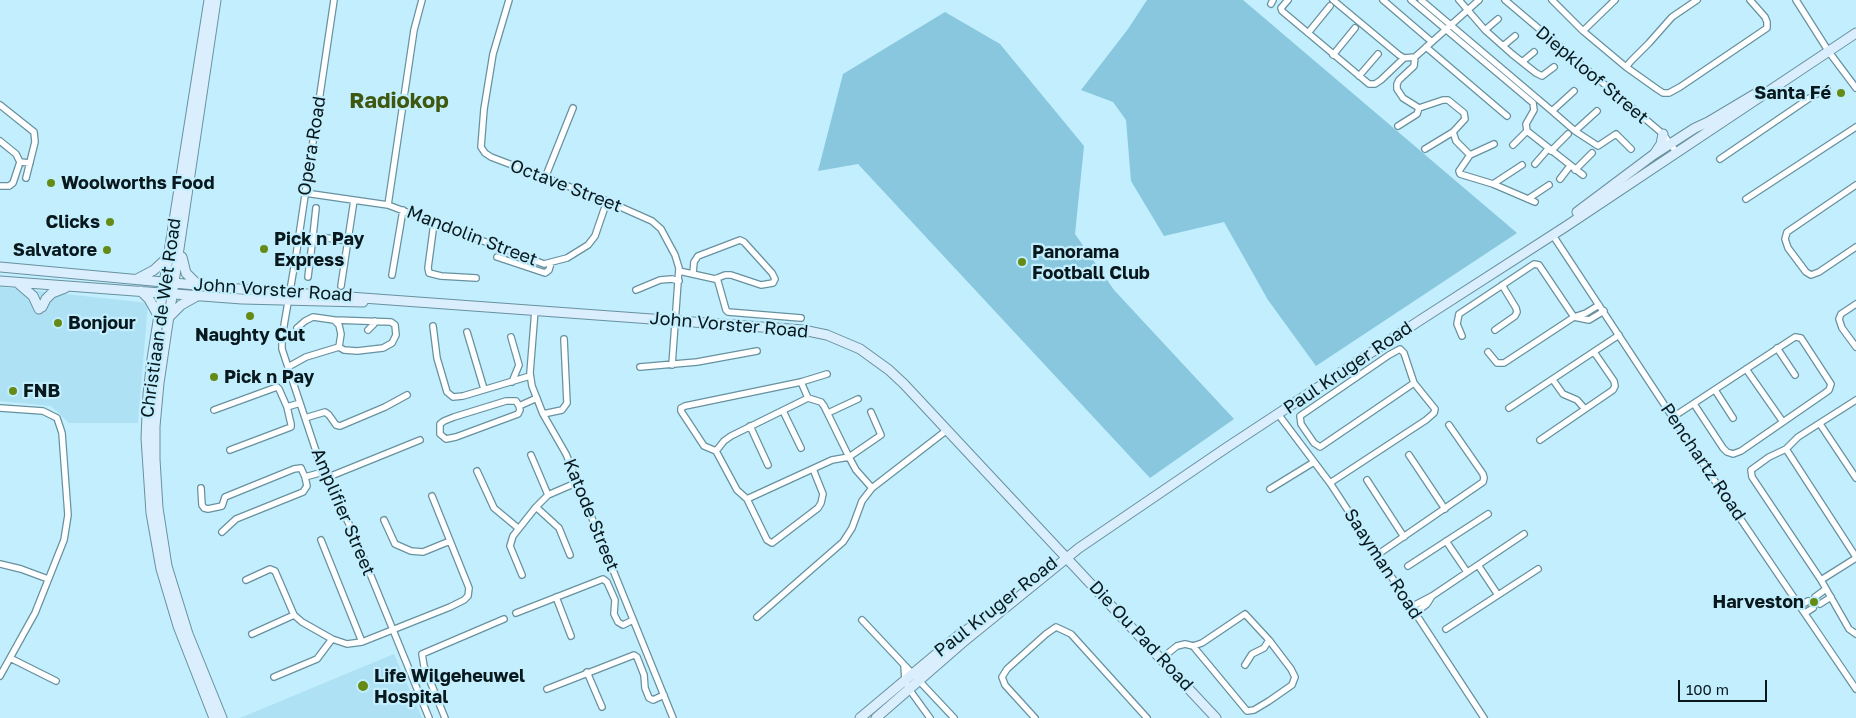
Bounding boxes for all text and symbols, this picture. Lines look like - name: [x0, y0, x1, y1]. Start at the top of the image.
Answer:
- street label: Diepkloof Street: [1531, 22, 1653, 128]
- place label: Santa Fé: [1754, 82, 1831, 104]
- marker: Santa Fé: [1835, 87, 1847, 99]
- district label: Radiokop: [349, 88, 449, 114]
- street label: Opera Road: [293, 95, 331, 197]
- street label: Octave Street: [507, 155, 625, 217]
- place label: Woolworths Food: [61, 172, 214, 194]
- marker: Woolworths Food: [45, 177, 57, 189]
- street label: Mandolin Street: [404, 201, 540, 271]
- place label: Clicks: [45, 211, 100, 233]
- marker: Clicks: [104, 216, 116, 228]
- street label: Christiaan de Wet Road: [136, 217, 186, 419]
- place label: Pick n Pay Express: [274, 228, 364, 270]
- place label: Salvatore: [13, 239, 97, 261]
- place label: Panorama Football Club: [1032, 241, 1150, 284]
- marker: Pick n Pay Express: [258, 243, 270, 255]
- marker: Salvatore: [101, 244, 113, 256]
- marker: Panorama Football Club: [1016, 256, 1028, 268]
- street label: John Vorster Road: [193, 274, 353, 306]
- street label: John Vorster Road: [649, 307, 809, 343]
- marker: Naughty Cut: [244, 310, 256, 322]
- place label: Bonjour: [68, 312, 136, 334]
- marker: Bonjour: [52, 317, 64, 329]
- street label: Paul Kruger Road: [1280, 317, 1416, 419]
- place label: Naughty Cut: [195, 324, 305, 346]
- place label: Pick n Pay: [224, 366, 314, 388]
- marker: Pick n Pay: [208, 371, 220, 383]
- place label: FNB: [23, 380, 60, 402]
- marker: FNB: [7, 385, 19, 397]
- street label: Penchartz Road: [1656, 399, 1750, 525]
- street label: Amplifier Street: [306, 445, 380, 579]
- street label: Katode Street: [559, 456, 623, 574]
- street label: Saayman Road: [1339, 505, 1427, 623]
- street label: Paul Kruger Road: [930, 552, 1062, 662]
- street label: Die Ou Pad Road: [1085, 577, 1197, 695]
- place label: Harveston: [1712, 591, 1804, 613]
- marker: Harveston: [1808, 596, 1820, 608]
- place label: Life Wilgeheuwel Hospital: [374, 665, 525, 708]
- scale bar: [1681, 670, 1770, 702]
- marker: Life Wilgeheuwel Hospital: [356, 679, 370, 693]
- text: 100 m: [1686, 680, 1729, 698]

